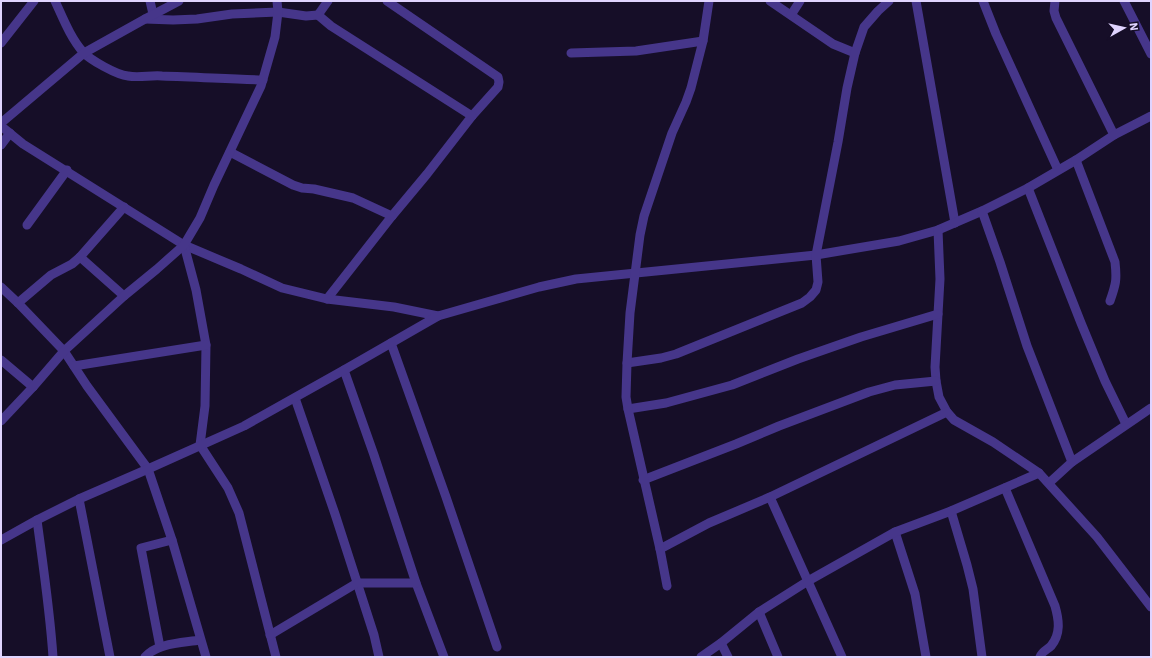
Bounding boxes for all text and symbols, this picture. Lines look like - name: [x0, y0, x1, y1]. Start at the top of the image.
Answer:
- north arrow: [1104, 8, 1144, 48]
- text: N: [1126, 22, 1141, 32]

